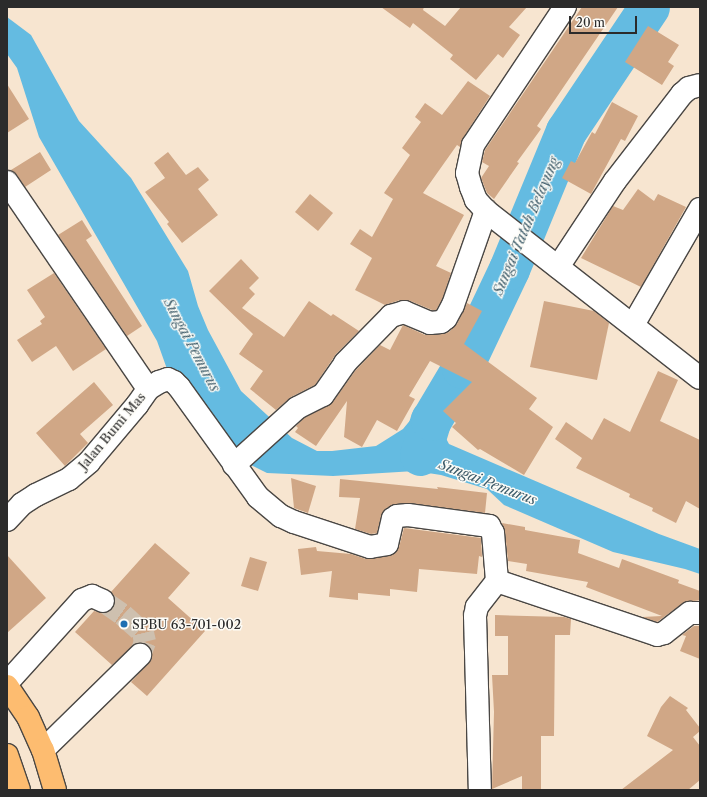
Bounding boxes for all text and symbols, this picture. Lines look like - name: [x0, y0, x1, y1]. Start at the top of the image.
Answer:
- scale bar: [571, 8, 639, 34]
- text: 20 m: [576, 15, 605, 30]
- water label: Sungai Tatah Belayung: [489, 155, 563, 297]
- water label: Sungai Pemurus: [160, 295, 224, 395]
- street label: Jalan Bumi Mas: [75, 389, 149, 473]
- water label: Sungai Pemurus: [437, 456, 539, 508]
- place label: SPBU 63-701-002: [132, 616, 241, 632]
- marker: SPBU 63-701-002: [119, 619, 129, 629]

